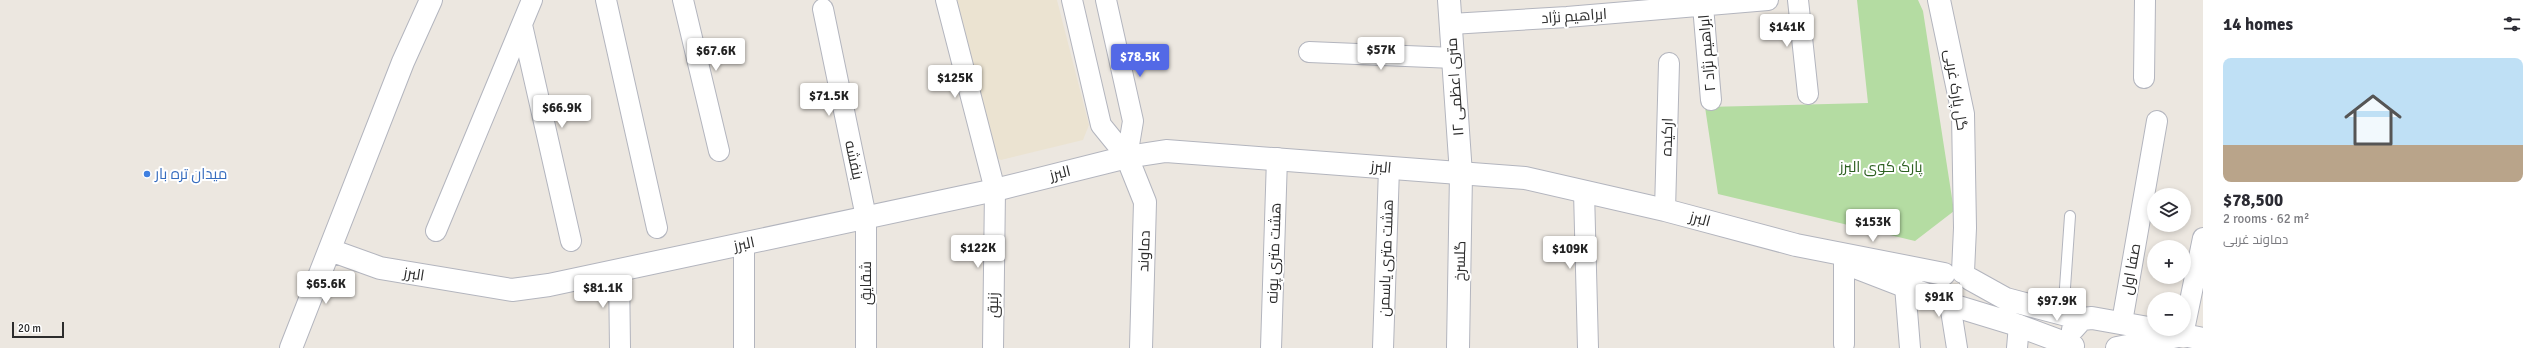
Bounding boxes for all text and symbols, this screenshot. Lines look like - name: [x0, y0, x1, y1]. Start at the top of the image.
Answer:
- street label: ابراهیم نژاد: [1540, 5, 1608, 28]
- icon: filters: [2501, 13, 2523, 35]
- street label: ابراهیم نژاد ۲: [1695, 14, 1720, 92]
- pin: $141K: [1759, 14, 1815, 48]
- text: 14 homes: [2223, 14, 2293, 35]
- text: $141K: [1769, 19, 1805, 35]
- pin: $57K: [1357, 37, 1405, 71]
- street label: ۱۲ متری اعظمی: [1443, 37, 1468, 137]
- pin: $67.6K: [683, 38, 749, 72]
- text: $57K: [1366, 42, 1396, 58]
- text: $67.6K: [696, 43, 736, 59]
- pin: $78.5K: [1107, 44, 1173, 78]
- street label: گل پارک غربی: [1940, 48, 1971, 132]
- text: $78.5K: [1120, 49, 1160, 65]
- pin: $125K: [927, 65, 983, 99]
- text: $125K: [937, 70, 973, 86]
- pin: $71.5K: [796, 83, 862, 117]
- icon: home: [2337, 84, 2409, 156]
- text: $71.5K: [809, 88, 849, 104]
- pin: $66.9K: [529, 95, 595, 129]
- text: $66.9K: [542, 100, 582, 116]
- street label: ارکیده: [1657, 117, 1677, 157]
- street label: بنفشه: [841, 139, 867, 181]
- street label: البرز: [1369, 157, 1392, 177]
- park label: پارک کوی البرز: [1838, 158, 1923, 177]
- street label: البرز: [1047, 162, 1072, 185]
- place label: میدان تره بار: [154, 165, 227, 184]
- marker: میدان تره بار: [142, 169, 152, 179]
- map controls: [2147, 188, 2191, 336]
- button: layers: [2147, 188, 2191, 232]
- text: $78,500: [2223, 190, 2283, 211]
- street label: هشت متری یاسمن: [1375, 199, 1398, 317]
- street label: هشت متری پونه: [1263, 202, 1286, 304]
- street label: البرز: [1687, 207, 1712, 230]
- pin: $153K: [1845, 209, 1901, 243]
- text: 2 rooms · 62 m²: [2223, 211, 2309, 227]
- text: $153K: [1855, 214, 1891, 230]
- street label: دماوند: [1134, 230, 1154, 272]
- text: دماوند غربی: [2223, 232, 2288, 248]
- street label: البرز: [731, 233, 756, 255]
- pin: $122K: [950, 235, 1006, 269]
- pin: $109K: [1542, 236, 1598, 270]
- text: $122K: [960, 240, 996, 256]
- button: +: [2147, 240, 2191, 284]
- street label: گلسرخ: [1451, 241, 1471, 281]
- text: $109K: [1552, 241, 1588, 257]
- street label: صفا اول: [2118, 242, 2144, 296]
- street label: شقایق: [857, 261, 876, 305]
- street label: البرز: [401, 263, 426, 285]
- pin: $65.6K: [293, 271, 359, 305]
- pin: $81.1K: [570, 275, 636, 309]
- text: $65.6K: [306, 276, 346, 292]
- text: $81.1K: [583, 280, 623, 296]
- pin: $91K: [1915, 284, 1963, 318]
- pin: $97.9K: [2024, 288, 2090, 322]
- text: $91K: [1924, 289, 1954, 305]
- street label: زنبق: [984, 292, 1003, 318]
- button: −: [2147, 292, 2191, 336]
- text: $97.9K: [2037, 293, 2077, 309]
- scale bar: [12, 320, 64, 339]
- text: 20 m: [18, 322, 41, 335]

